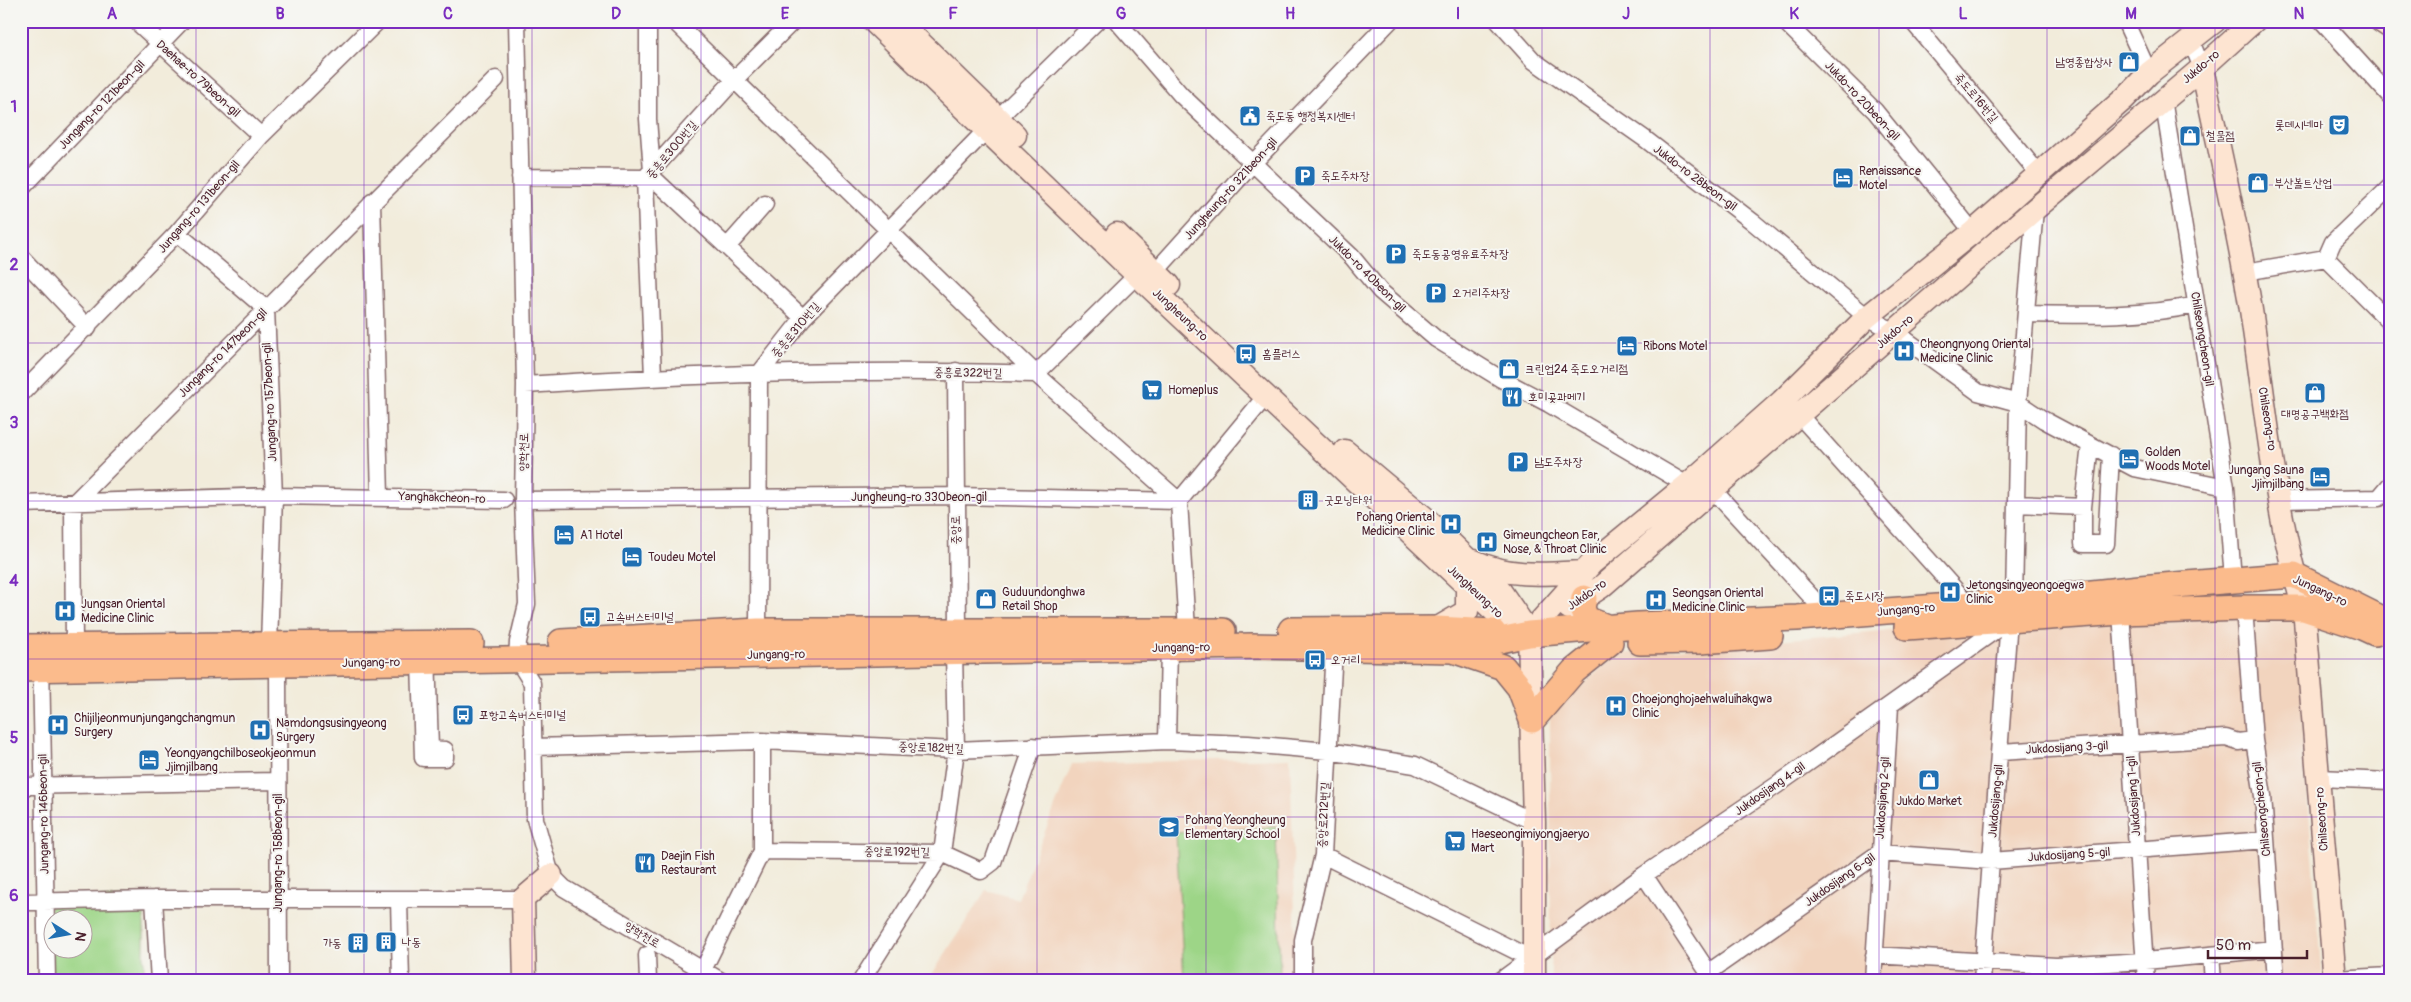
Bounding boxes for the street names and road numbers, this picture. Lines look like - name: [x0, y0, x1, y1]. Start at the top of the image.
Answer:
- street label: Daehae-ro 79beon-gil: [153, 37, 243, 121]
- street label: Jukdo-ro: [2179, 47, 2223, 87]
- street label: Jungang-ro 121beon-gil: [56, 57, 148, 153]
- street label: Jukdo-ro 20beon-gil: [1821, 58, 1903, 144]
- street label: 죽도로16번길: [1951, 70, 2001, 126]
- street label: 중흥로300번길: [643, 118, 701, 182]
- street label: Jungheung-ro 321beon-gil: [1181, 135, 1281, 243]
- street label: Jukdo-ro 28beon-gil: [1650, 142, 1740, 214]
- street label: Jungang-ro 131beon-gil: [155, 157, 243, 256]
- street label: Jukdo-ro 40beon-gil: [1325, 232, 1409, 316]
- street label: Jungheung-ro: [1149, 285, 1211, 345]
- street label: Chilseongcheon-gil: [2187, 291, 2217, 387]
- street label: 중흥로310번길: [768, 299, 824, 361]
- street label: Jungang-ro 147beon-gil: [175, 305, 271, 401]
- street label: Jukdo-ro: [1873, 311, 1917, 352]
- street label: Jungang-ro 157beon-gil: [259, 342, 281, 462]
- street label: 중흥로322번길: [934, 365, 1003, 381]
- street label: Chilseong-ro: [2255, 386, 2280, 452]
- street label: 양학천로: [516, 433, 532, 471]
- street label: Yanghakcheon-ro: [397, 489, 486, 507]
- street label: Jungheung-ro 330beon-gil: [851, 490, 987, 505]
- street label: 중앙로: [948, 515, 964, 545]
- street label: Jungheung-ro: [1444, 562, 1506, 622]
- street label: Jungang-ro: [2290, 572, 2350, 610]
- street label: Jukdo-ro: [1564, 576, 1610, 614]
- street label: Jungang-ro: [1876, 600, 1936, 620]
- street label: Jungang-ro: [1152, 640, 1211, 656]
- street label: Jungang-ro: [747, 647, 806, 663]
- street label: Jungang-ro: [342, 655, 401, 671]
- street label: Jukdosijang 3-gil: [2025, 738, 2109, 758]
- street label: 중앙로182번길: [898, 739, 964, 757]
- street label: Jungang-ro 146beon-gil: [35, 753, 53, 874]
- street label: Jukdosijang 1-gil: [2124, 755, 2144, 837]
- street label: Jukdosijang 2-gil: [1873, 756, 1893, 840]
- street label: Jukdosijang 4-gil: [1732, 759, 1808, 819]
- street label: Chilseongcheon-gil: [2250, 761, 2274, 857]
- street label: Jukdosijang-gil: [1985, 764, 2007, 838]
- street label: 중앙로212번길: [1315, 781, 1333, 849]
- street label: Chilseong-ro: [2312, 786, 2332, 852]
- street label: Jungang-ro 158beon-gil: [271, 793, 286, 913]
- street label: 중앙로192번길: [864, 844, 930, 860]
- street label: Jukdosijang 5-gil: [2027, 845, 2111, 865]
- street label: Jukdosijang 6-gil: [1802, 850, 1878, 910]
- street label: 양학천로: [622, 919, 662, 951]

